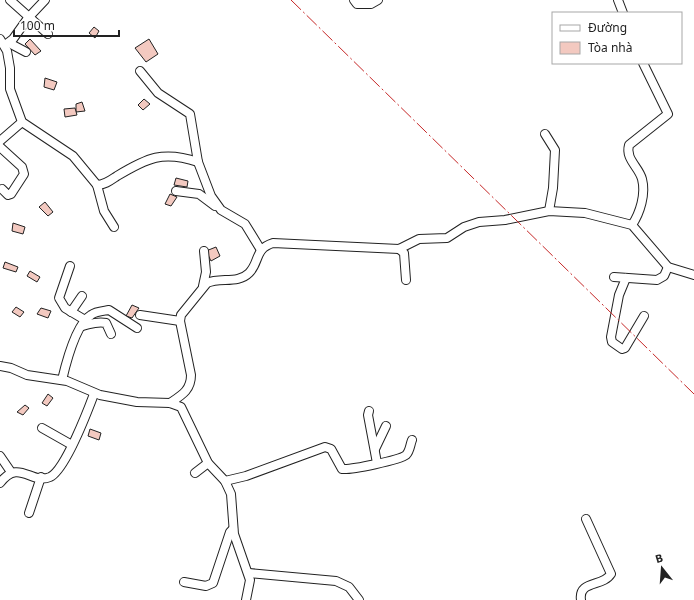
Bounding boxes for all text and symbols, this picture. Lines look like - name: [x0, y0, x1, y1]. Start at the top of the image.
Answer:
- scale bar: [14, 12, 119, 38]
- legend: [552, 12, 682, 64]
- text: 100 m: [20, 17, 55, 34]
- text: Đường: [588, 19, 627, 36]
- text: Tòa nhà: [588, 39, 633, 56]
- north arrow: [642, 548, 682, 588]
- text: B: [653, 550, 665, 566]

